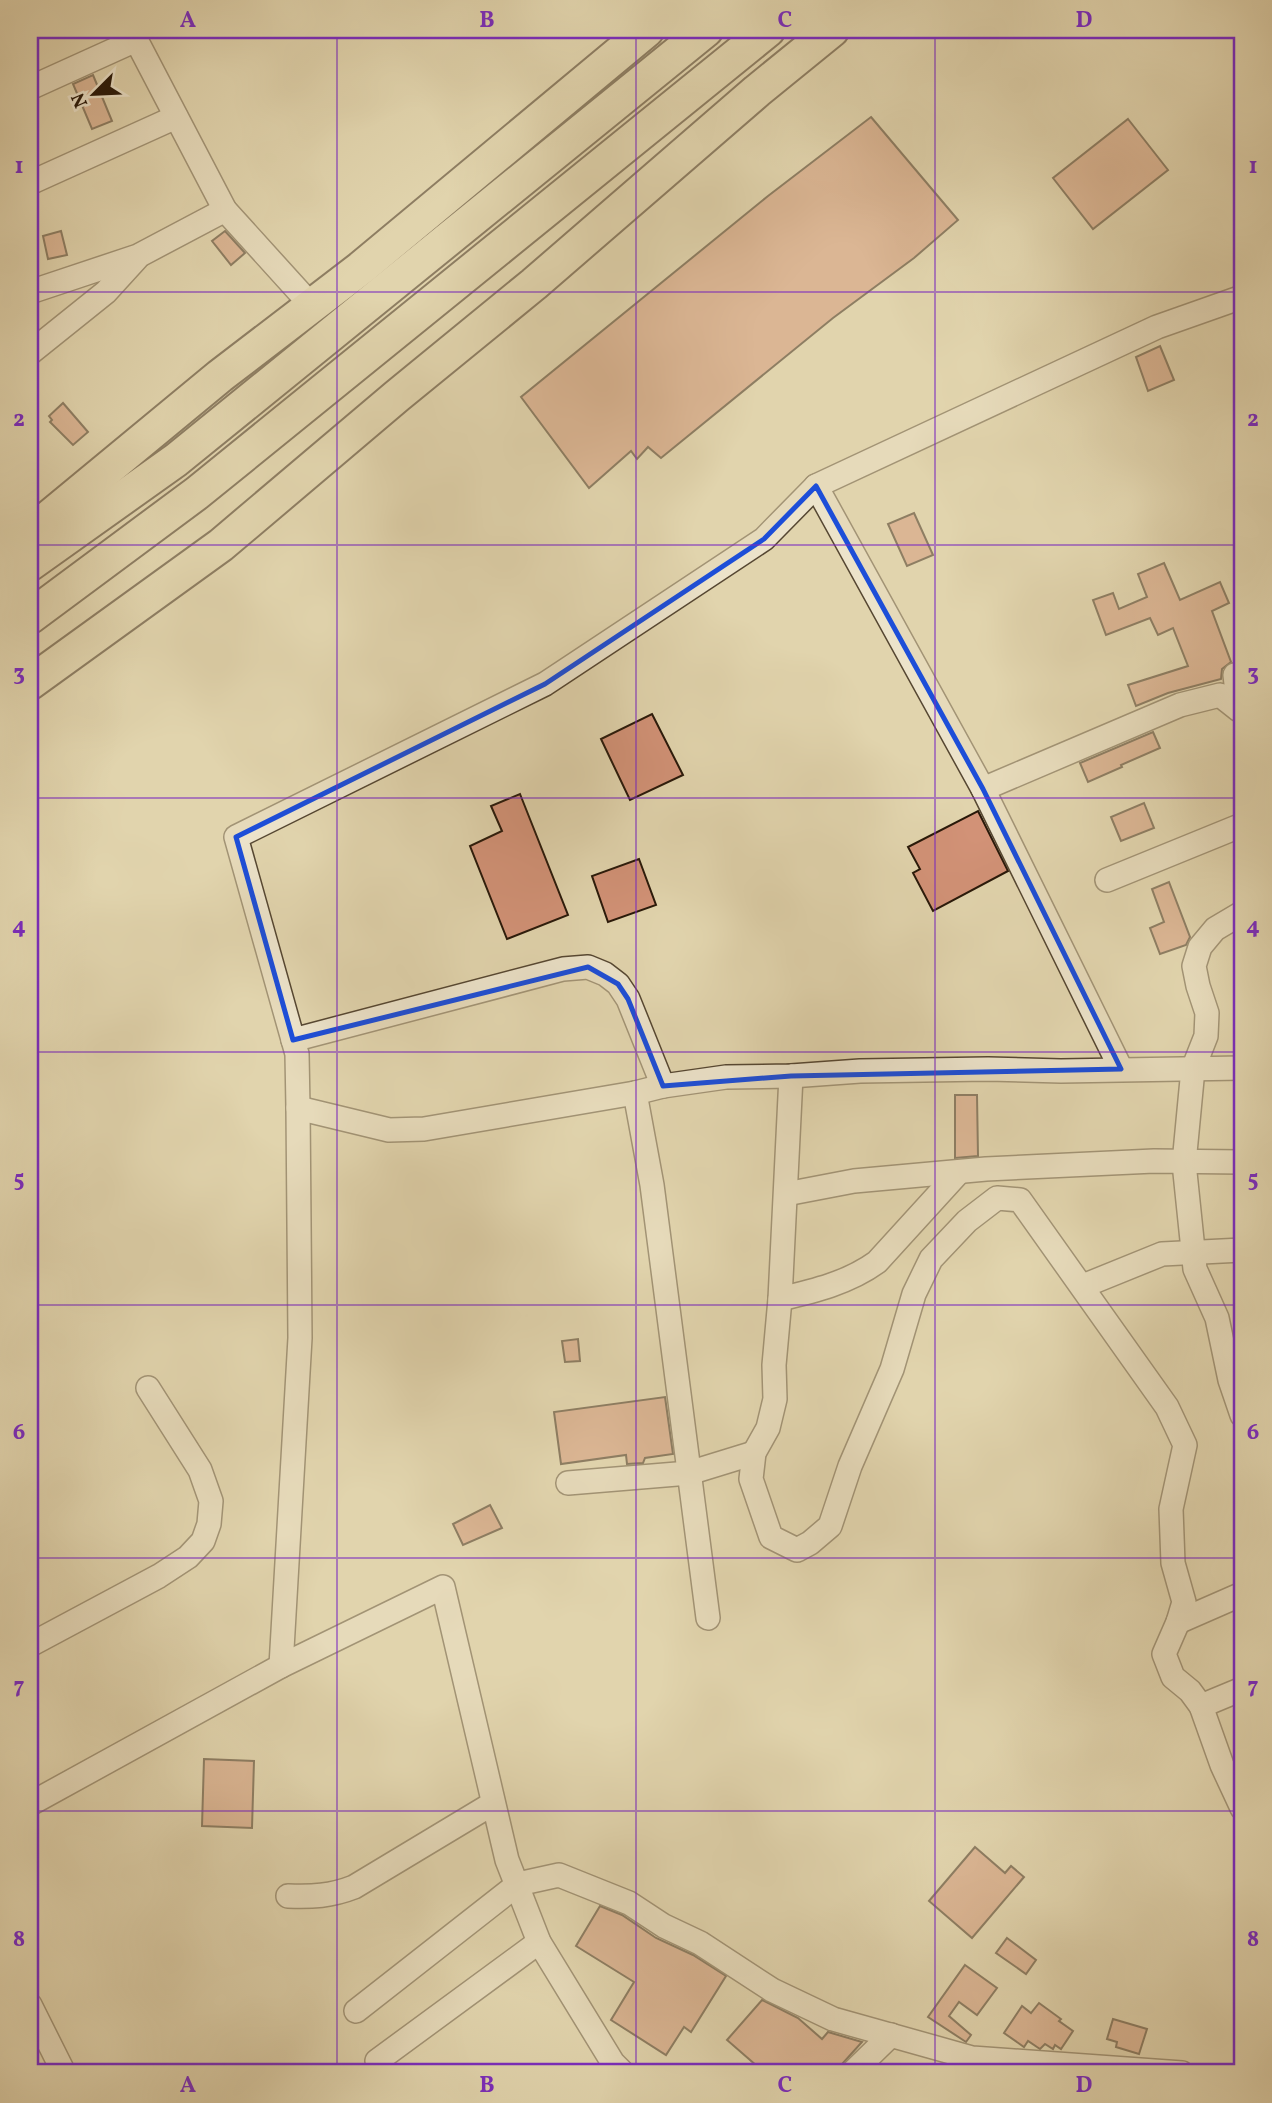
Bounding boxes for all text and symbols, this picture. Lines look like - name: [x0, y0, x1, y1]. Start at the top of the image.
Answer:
- text: A: [180, 5, 196, 37]
- text: B: [479, 5, 495, 37]
- text: C: [778, 5, 792, 37]
- text: D: [1076, 5, 1093, 37]
- north arrow: [60, 60, 130, 130]
- text: N: [66, 88, 95, 112]
- text: 1: [14, 151, 24, 183]
- text: 1: [1248, 151, 1258, 183]
- text: 2: [13, 404, 25, 436]
- text: 2: [1247, 404, 1259, 436]
- text: 3: [13, 658, 25, 690]
- text: 3: [1247, 658, 1259, 690]
- text: 4: [12, 911, 26, 943]
- text: 4: [1246, 911, 1260, 943]
- text: 5: [13, 1164, 25, 1196]
- text: 5: [1247, 1164, 1259, 1196]
- text: 6: [13, 1417, 25, 1449]
- text: 6: [1247, 1417, 1259, 1449]
- text: 7: [14, 1671, 25, 1703]
- text: 7: [1248, 1671, 1259, 1703]
- text: 8: [13, 1924, 25, 1956]
- text: 8: [1247, 1924, 1259, 1956]
- text: A: [180, 2070, 196, 2102]
- text: B: [479, 2070, 495, 2102]
- text: C: [778, 2070, 792, 2102]
- text: D: [1076, 2070, 1093, 2102]

